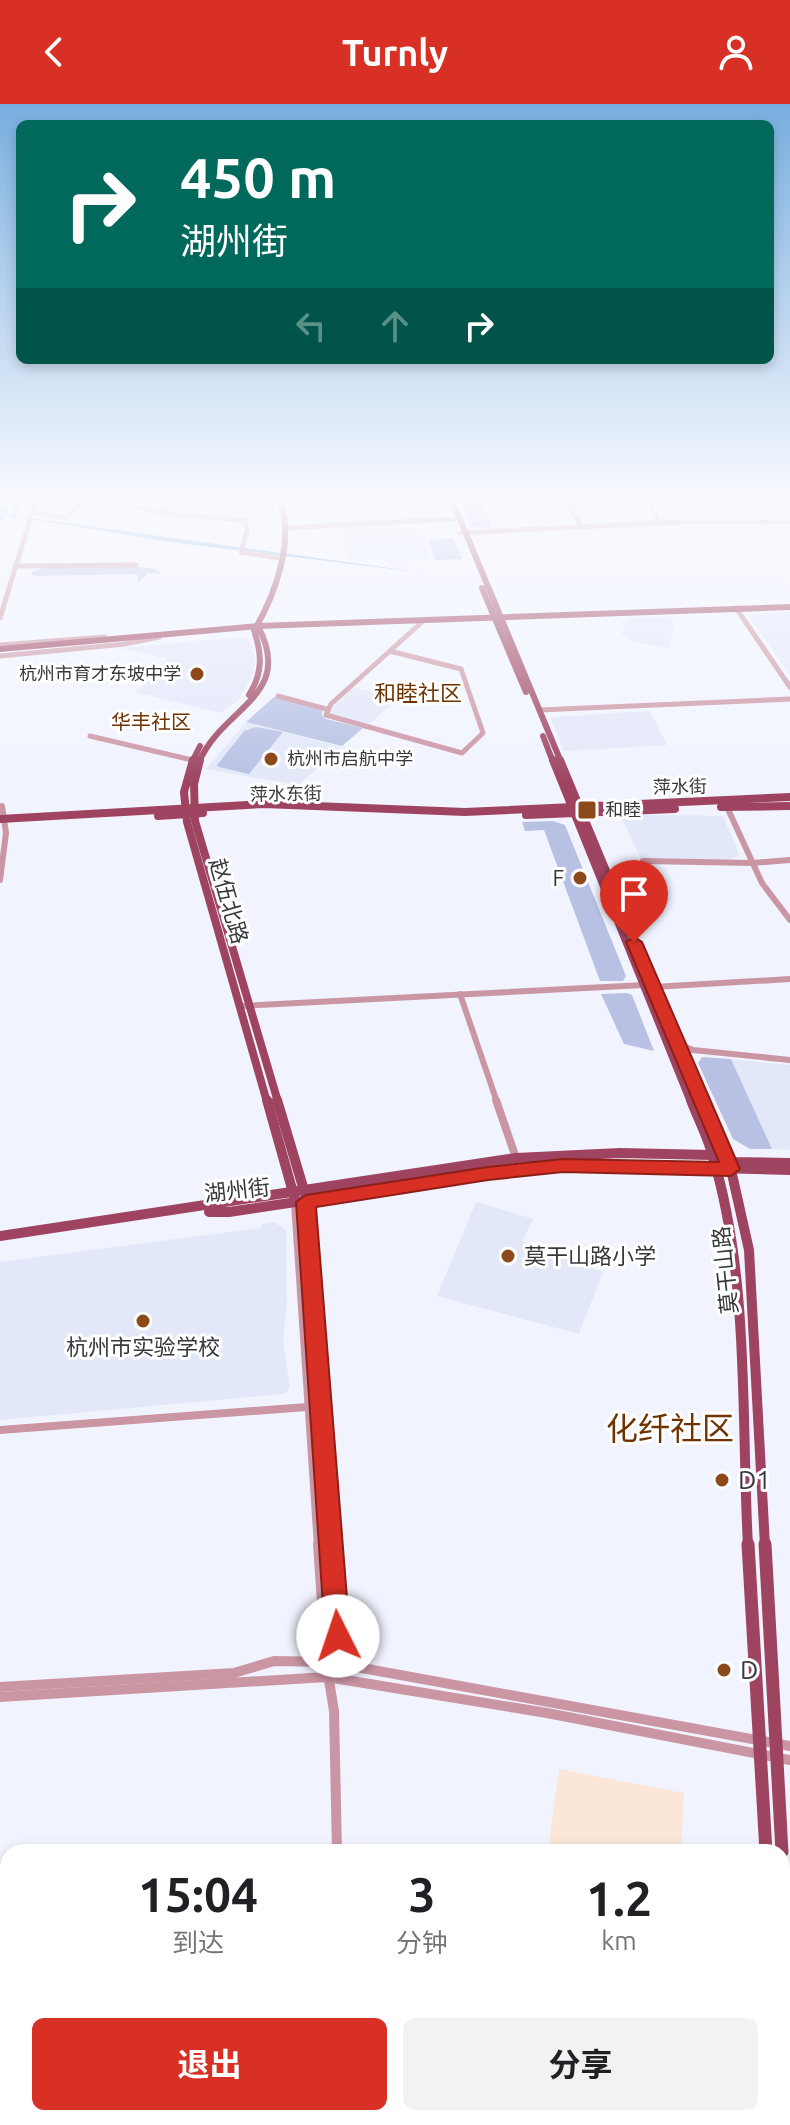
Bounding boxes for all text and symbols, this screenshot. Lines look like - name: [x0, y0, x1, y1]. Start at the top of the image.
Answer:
- icon: back: [32, 30, 76, 74]
- icon: person: [714, 30, 758, 74]
- text: Turnly: [342, 32, 448, 73]
- text: 450 m: [180, 146, 336, 209]
- icon: right: [48, 152, 152, 256]
- text: 湖州街: [180, 220, 288, 261]
- icon: left: [289, 304, 333, 348]
- icon: ahead: [373, 304, 417, 348]
- icon: right: [457, 304, 501, 348]
- place label: 杭州市育才东坡中学: [19, 663, 181, 683]
- marker: 杭州市育才东坡中学: [188, 665, 206, 683]
- district label: 和睦社区: [374, 680, 462, 705]
- district label: 华丰社区: [111, 710, 191, 733]
- place label: 杭州市启航中学: [287, 748, 413, 768]
- marker: 杭州市启航中学: [262, 750, 280, 768]
- street label: 萍水街: [653, 776, 707, 796]
- street label: 萍水东街: [250, 782, 322, 804]
- marker: 和睦: [576, 799, 598, 821]
- place label: 和睦: [605, 799, 641, 819]
- street label: 赵伍北路: [205, 855, 254, 947]
- pin: [600, 860, 668, 942]
- place label: F: [552, 865, 564, 890]
- marker: F: [571, 869, 589, 887]
- icon: arrive: [612, 872, 656, 916]
- street label: 湖州街: [203, 1174, 271, 1205]
- street label: 莫干山路: [707, 1225, 742, 1315]
- place label: 莫干山路小学: [524, 1243, 656, 1268]
- marker: 莫干山路小学: [499, 1247, 517, 1265]
- marker: 杭州市实验学校: [134, 1312, 152, 1330]
- place label: 杭州市实验学校: [66, 1334, 220, 1359]
- district label: 化纤社区: [606, 1410, 734, 1446]
- place label: D1: [738, 1465, 771, 1494]
- marker: D1: [713, 1471, 731, 1489]
- position arrow: [296, 1594, 380, 1678]
- place label: D: [740, 1655, 758, 1684]
- marker: D: [715, 1661, 733, 1679]
- text: 15:04: [138, 1867, 258, 1921]
- text: 3: [409, 1867, 436, 1921]
- text: 1.2: [586, 1871, 652, 1925]
- text: km: [601, 1926, 637, 1955]
- text: 到达: [172, 1928, 224, 1957]
- text: 分钟: [396, 1928, 448, 1957]
- button: 退出: [32, 2018, 387, 2110]
- button: 分享: [403, 2018, 758, 2110]

